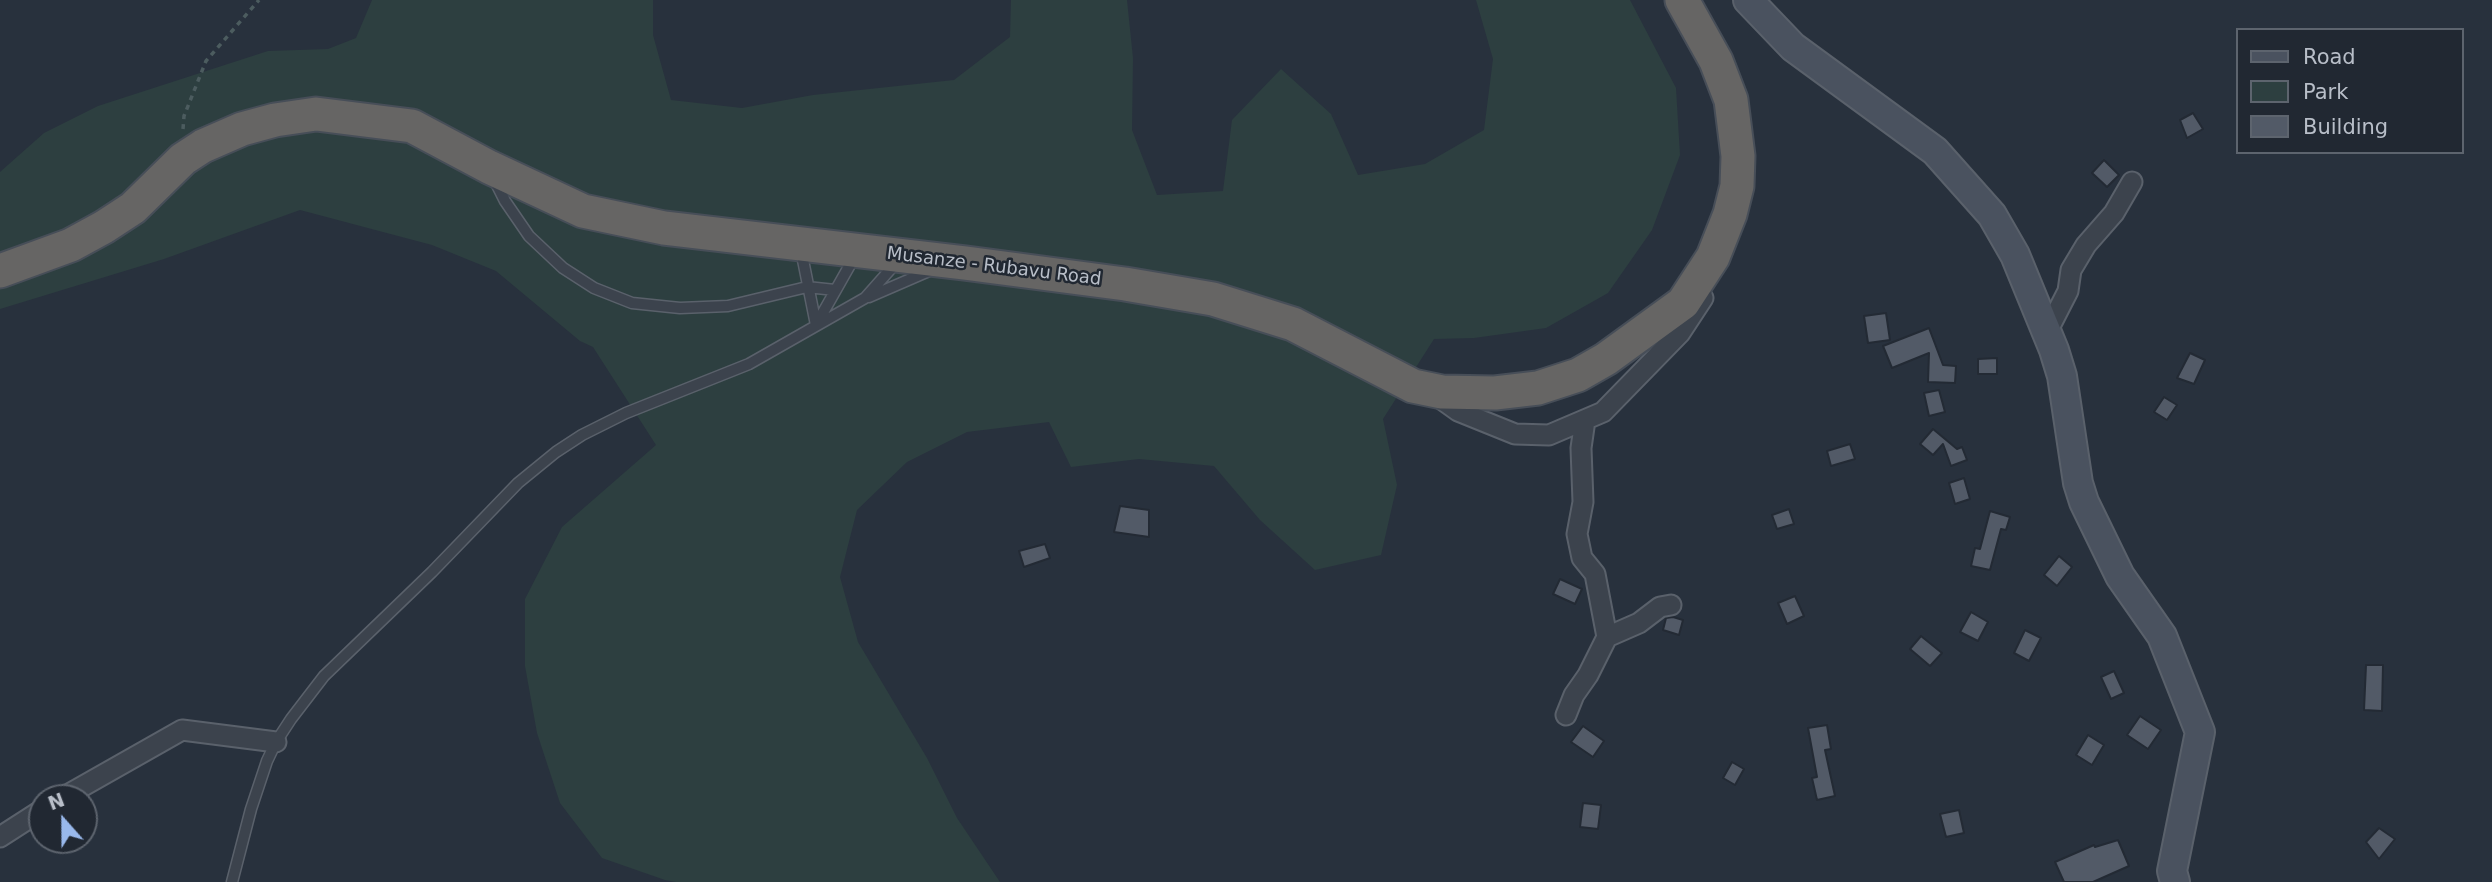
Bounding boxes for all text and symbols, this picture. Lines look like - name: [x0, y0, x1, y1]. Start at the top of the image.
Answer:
- legend: [2236, 28, 2464, 154]
- text: Road: [2303, 45, 2356, 69]
- text: Park: [2303, 80, 2348, 104]
- text: Building: [2303, 115, 2388, 139]
- street label: Musanze - Rubavu Road: [886, 243, 1102, 291]
- north arrow: [28, 784, 98, 854]
- text: N: [45, 788, 68, 814]

